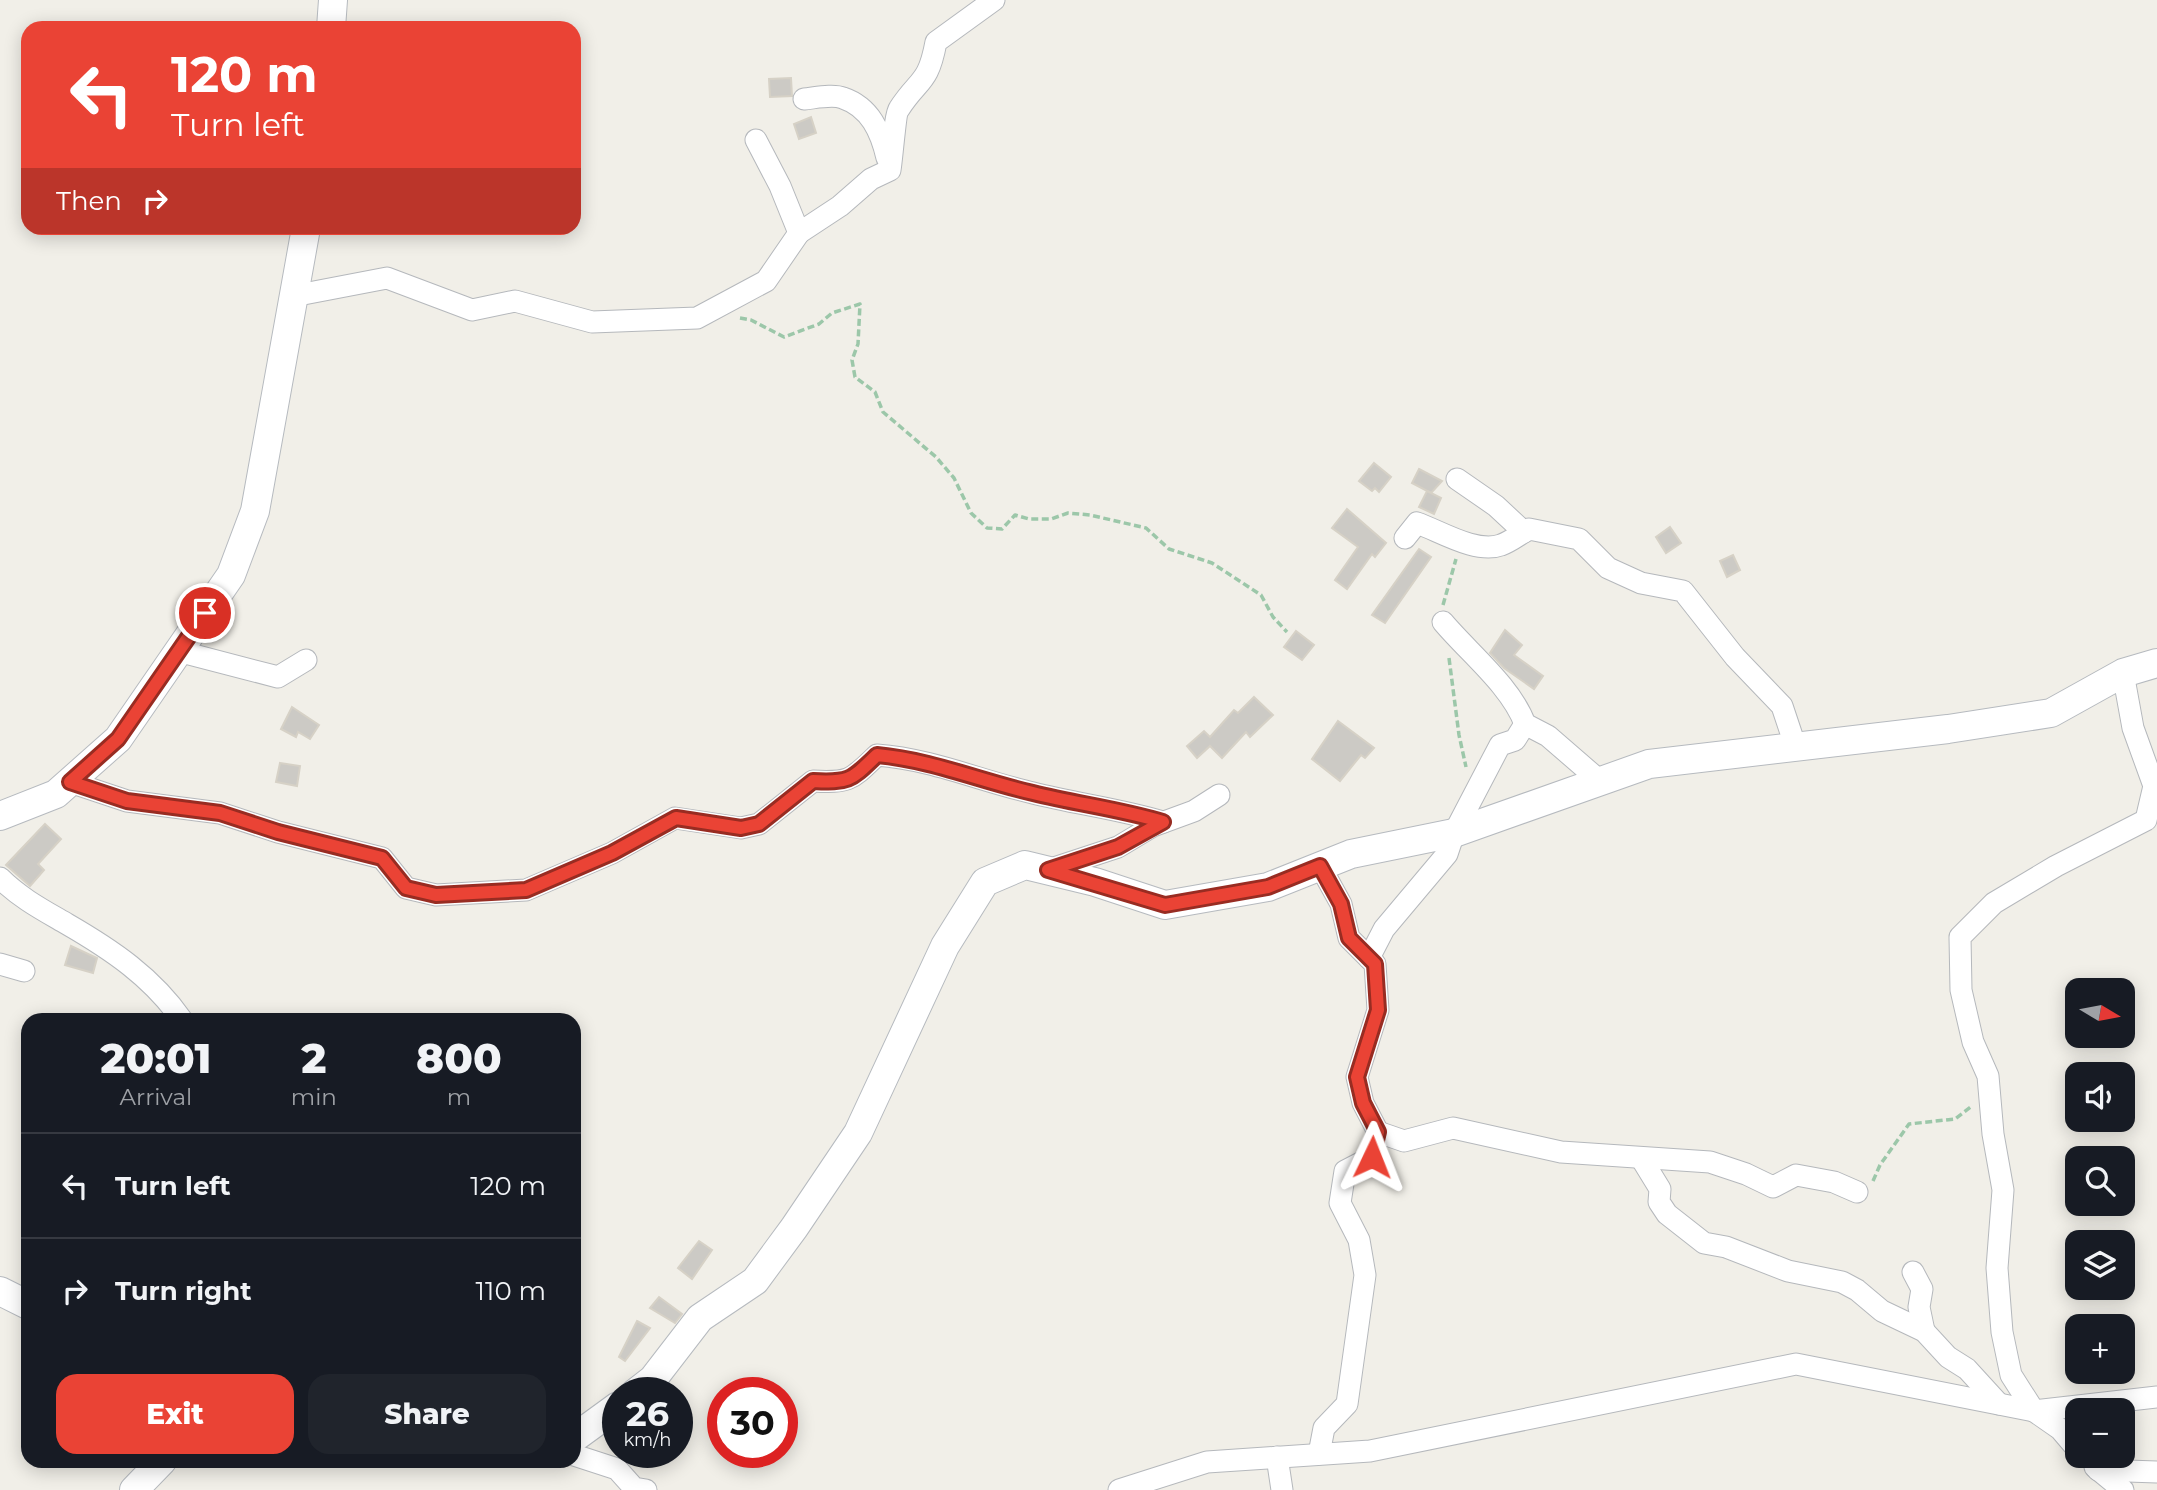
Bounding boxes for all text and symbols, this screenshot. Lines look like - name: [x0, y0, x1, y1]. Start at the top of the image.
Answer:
- text: 120 m: [171, 45, 318, 104]
- icon: left: [56, 49, 147, 140]
- text: Turn left: [171, 105, 305, 144]
- icon: right: [136, 182, 174, 220]
- text: Then: [56, 185, 122, 217]
- pin: [175, 583, 235, 643]
- icon: arrive: [186, 594, 224, 632]
- north arrow: [2065, 978, 2135, 1048]
- map controls: [2065, 978, 2135, 1468]
- text: 20:01: [100, 1032, 212, 1084]
- text: 2: [301, 1032, 326, 1084]
- text: 800: [416, 1032, 502, 1084]
- button: sound: [2065, 1062, 2135, 1132]
- text: Arrival: [120, 1083, 192, 1111]
- text: min: [291, 1083, 337, 1111]
- text: m: [447, 1083, 471, 1111]
- position arrow: [1335, 1120, 1409, 1194]
- button: search: [2065, 1146, 2135, 1216]
- icon: left: [56, 1167, 94, 1205]
- text: Turn left: [115, 1170, 231, 1202]
- text: 120 m: [470, 1170, 546, 1202]
- button: layers: [2065, 1230, 2135, 1300]
- icon: right: [56, 1272, 94, 1310]
- text: Turn right: [115, 1275, 251, 1307]
- text: 110 m: [476, 1275, 546, 1307]
- button: +: [2065, 1314, 2135, 1384]
- button: Exit: [56, 1374, 294, 1454]
- button: Share: [308, 1374, 546, 1454]
- speed limit sign: 30: [707, 1377, 798, 1468]
- text: 26: [626, 1392, 669, 1435]
- button: −: [2065, 1398, 2135, 1468]
- text: km/h: [623, 1429, 672, 1451]

